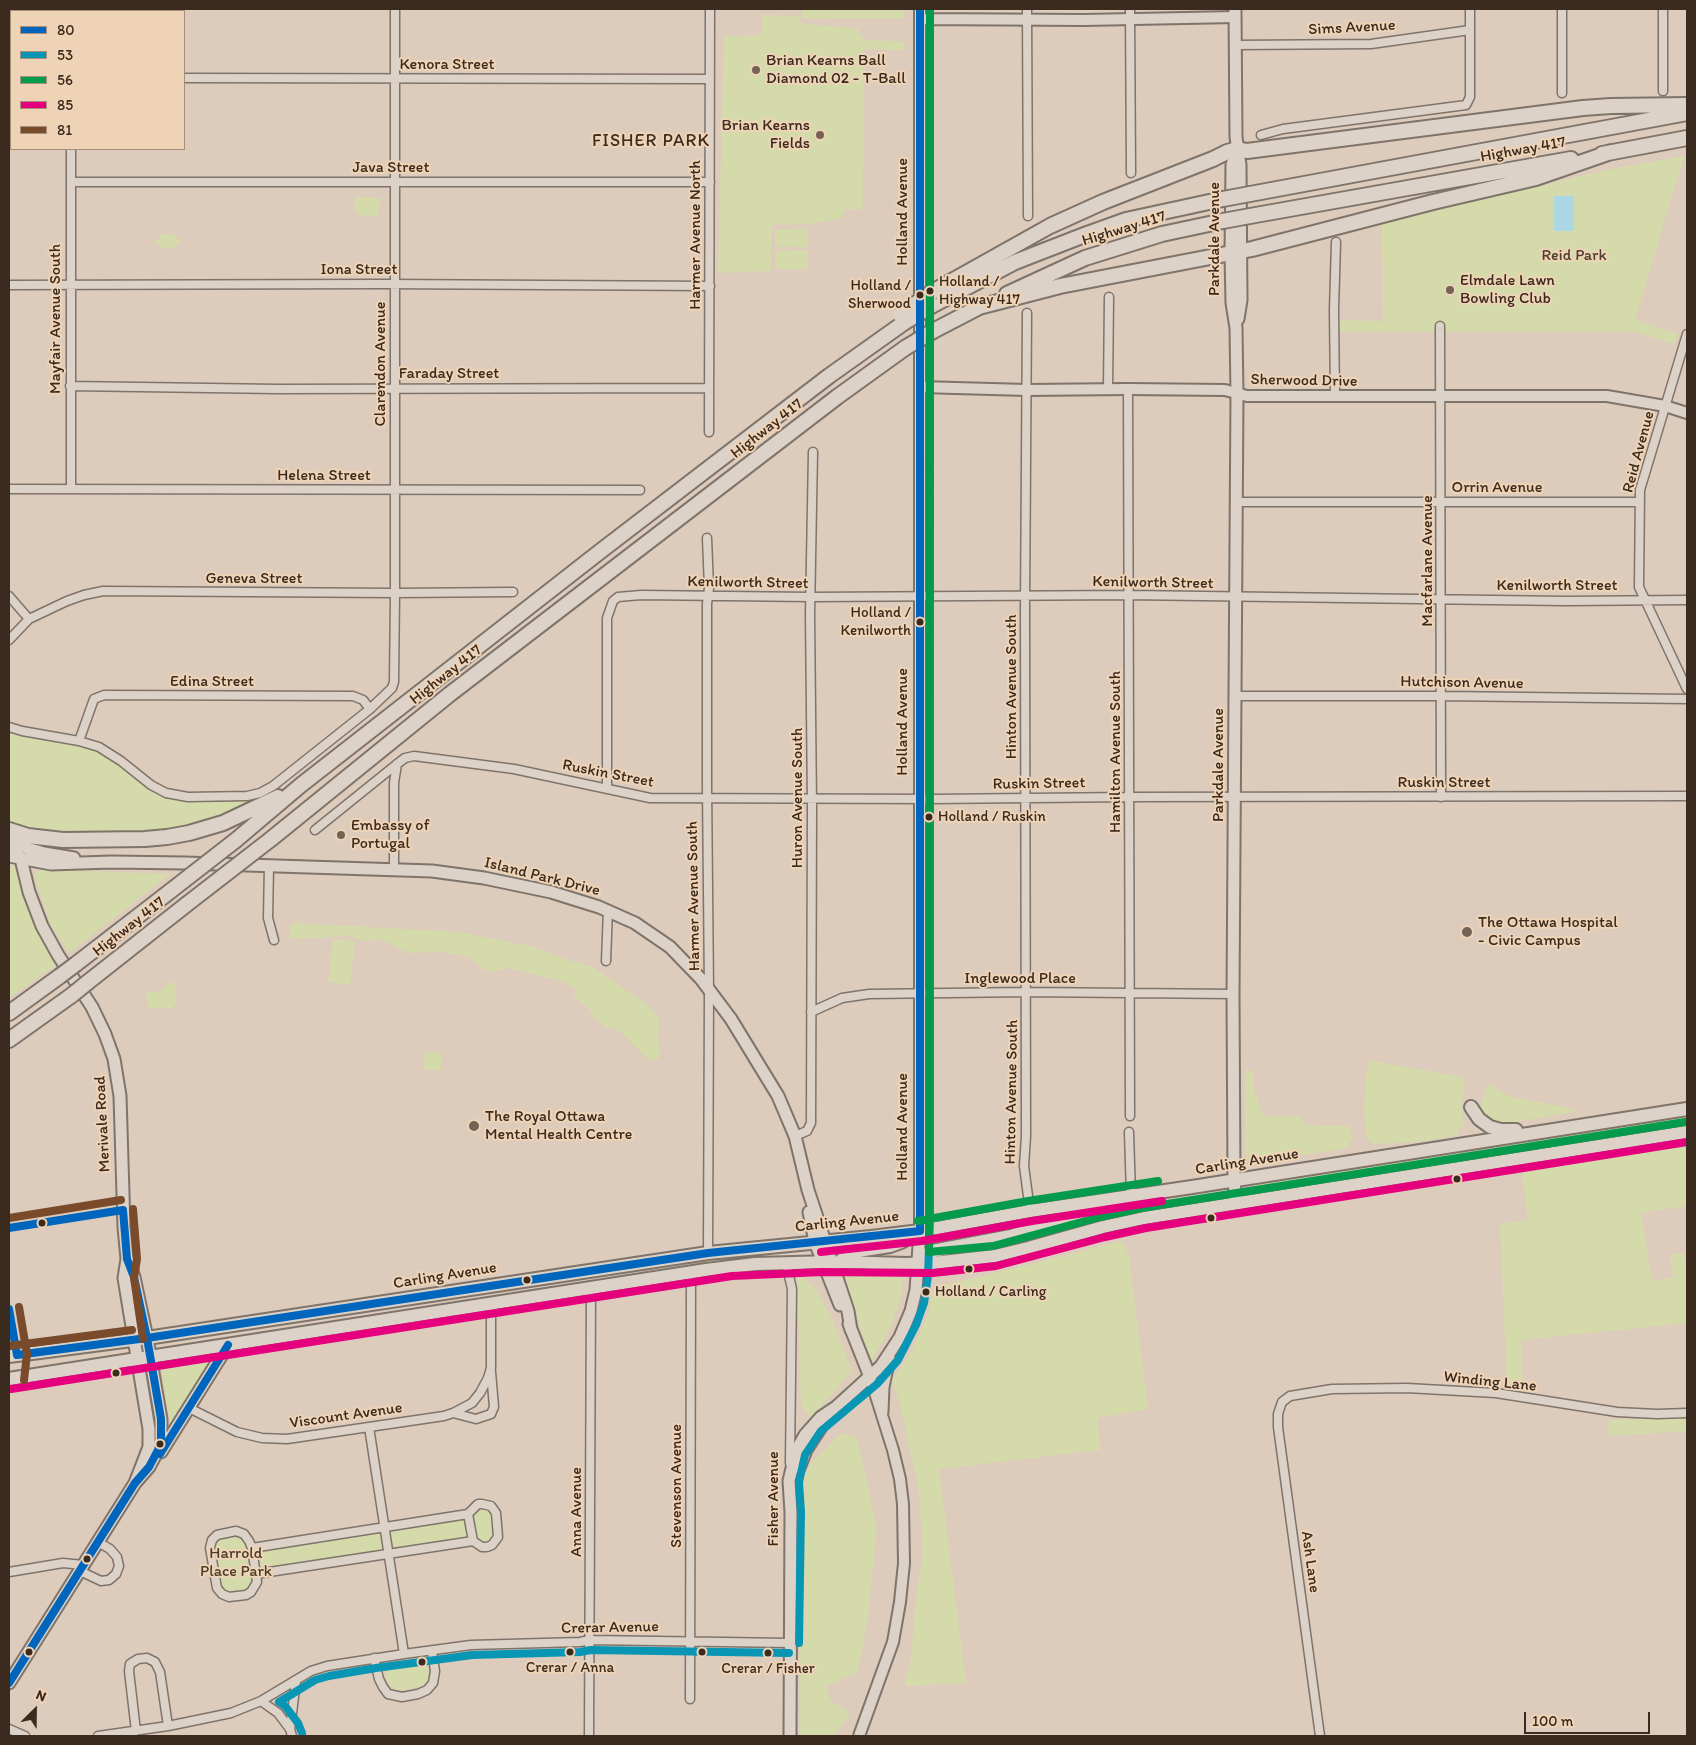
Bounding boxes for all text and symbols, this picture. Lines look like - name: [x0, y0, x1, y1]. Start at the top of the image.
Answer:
- legend: [10, 10, 185, 150]
- street label: Sims Avenue: [1308, 16, 1396, 40]
- text: 80: [57, 21, 74, 39]
- text: 53: [57, 46, 73, 64]
- place label: Brian Kearns Ball Diamond 02 - T-Ball: [766, 51, 906, 89]
- street label: Kenora Street: [399, 55, 495, 75]
- marker: Brian Kearns Ball Diamond 02 - T-Ball: [750, 64, 762, 76]
- text: 56: [57, 71, 73, 89]
- text: 85: [57, 96, 73, 114]
- place label: Brian Kearns Fields: [722, 116, 810, 154]
- text: 81: [57, 121, 72, 139]
- marker: Brian Kearns Fields: [814, 129, 826, 141]
- district label: FISHER PARK: [590, 130, 712, 152]
- street label: Highway 417: [1479, 133, 1567, 167]
- street label: Java Street: [353, 158, 429, 178]
- street label: Holland Avenue: [893, 158, 913, 266]
- street label: Harmer Avenue North: [686, 160, 706, 310]
- street label: Parkdale Avenue: [1205, 182, 1225, 296]
- street label: Highway 417: [1080, 207, 1168, 251]
- street label: Mayfair Avenue South: [46, 244, 66, 394]
- park label: Reid Park: [1541, 246, 1607, 266]
- street label: Iona Street: [321, 260, 397, 280]
- place label: Elmdale Lawn Bowling Club: [1460, 271, 1555, 309]
- place label: Holland / Highway 417: [939, 273, 1020, 308]
- place label: Holland / Sherwood: [848, 277, 911, 312]
- marker: Elmdale Lawn Bowling Club: [1444, 284, 1456, 296]
- marker: Holland / Highway 417: [925, 286, 935, 296]
- marker: Holland / Sherwood: [915, 290, 925, 300]
- street label: Clarendon Avenue: [371, 302, 391, 426]
- street label: Faraday Street: [399, 364, 499, 384]
- street label: Sherwood Drive: [1250, 370, 1358, 392]
- street label: Highway 417: [727, 395, 807, 463]
- street label: Reid Avenue: [1619, 409, 1659, 495]
- street label: Helena Street: [277, 466, 371, 486]
- street label: Orrin Avenue: [1452, 478, 1542, 498]
- street label: Macfarlane Avenue: [1418, 495, 1438, 627]
- street label: Geneva Street: [206, 569, 302, 589]
- street label: Kenilworth Street: [687, 572, 809, 594]
- street label: Kenilworth Street: [1092, 572, 1214, 594]
- street label: Kenilworth Street: [1496, 576, 1618, 596]
- place label: Holland / Kenilworth: [840, 604, 911, 639]
- street label: Hinton Avenue South: [1002, 615, 1022, 759]
- marker: Holland / Kenilworth: [915, 617, 925, 627]
- street label: Highway 417: [406, 641, 486, 709]
- street label: Holland Avenue: [893, 668, 913, 776]
- street label: Hamilton Avenue South: [1106, 671, 1126, 833]
- street label: Edina Street: [170, 672, 254, 692]
- street label: Hutchison Avenue: [1400, 672, 1524, 694]
- street label: Parkdale Avenue: [1209, 708, 1229, 822]
- street label: Huron Avenue South: [788, 728, 808, 868]
- street label: Ruskin Street: [561, 756, 655, 792]
- street label: Ruskin Street: [1398, 773, 1490, 793]
- street label: Ruskin Street: [992, 774, 1086, 794]
- place label: Holland / Ruskin: [938, 808, 1046, 826]
- marker: Holland / Ruskin: [924, 812, 934, 822]
- place label: Embassy of Portugal: [351, 816, 430, 854]
- street label: Harmer Avenue South: [683, 821, 705, 971]
- marker: Embassy of Portugal: [335, 829, 347, 841]
- street label: Island Park Drive: [482, 853, 602, 901]
- street label: Highway 417: [89, 893, 169, 961]
- place label: The Ottawa Hospital - Civic Campus: [1478, 913, 1618, 951]
- marker: The Ottawa Hospital - Civic Campus: [1460, 925, 1474, 939]
- street label: Inglewood Place: [964, 969, 1076, 989]
- street label: Hinton Avenue South: [1001, 1019, 1023, 1165]
- street label: Holland Avenue: [893, 1073, 913, 1181]
- street label: Merivale Road: [91, 1075, 115, 1173]
- place label: The Royal Ottawa Mental Health Centre: [485, 1107, 632, 1145]
- marker: The Royal Ottawa Mental Health Centre: [467, 1119, 481, 1133]
- street label: Carling Avenue: [1194, 1144, 1300, 1180]
- unlabelled marker: [1452, 1174, 1462, 1184]
- street label: Carling Avenue: [794, 1207, 900, 1237]
- unlabelled marker: [1206, 1213, 1216, 1223]
- unlabelled marker: [37, 1218, 47, 1228]
- street label: Carling Avenue: [392, 1258, 498, 1294]
- unlabelled marker: [964, 1264, 974, 1274]
- unlabelled marker: [522, 1275, 532, 1285]
- place label: Holland / Carling: [935, 1283, 1046, 1301]
- marker: Holland / Carling: [921, 1287, 931, 1297]
- unlabelled marker: [111, 1368, 121, 1378]
- street label: Winding Lane: [1443, 1368, 1537, 1396]
- street label: Viscount Avenue: [288, 1399, 404, 1433]
- street label: Stevenson Avenue: [667, 1424, 687, 1548]
- unlabelled marker: [155, 1439, 165, 1449]
- street label: Fisher Avenue: [764, 1451, 784, 1547]
- street label: Anna Avenue: [567, 1467, 587, 1557]
- street label: Ash Lane: [1296, 1530, 1324, 1594]
- park label: Harrold Place Park: [200, 1544, 272, 1582]
- unlabelled marker: [82, 1554, 92, 1564]
- street label: Crerar Avenue: [561, 1618, 659, 1638]
- unlabelled marker: [24, 1647, 34, 1657]
- marker: Crerar / Anna: [565, 1647, 575, 1657]
- unlabelled marker: [697, 1647, 707, 1657]
- marker: Crerar / Fisher: [763, 1648, 773, 1658]
- unlabelled marker: [417, 1657, 427, 1667]
- place label: Crerar / Anna: [526, 1659, 614, 1677]
- place label: Crerar / Fisher: [721, 1660, 815, 1678]
- north arrow: [10, 1685, 60, 1735]
- text: N: [33, 1686, 49, 1705]
- scale bar: [1526, 1702, 1652, 1734]
- text: 100 m: [1532, 1712, 1573, 1730]

